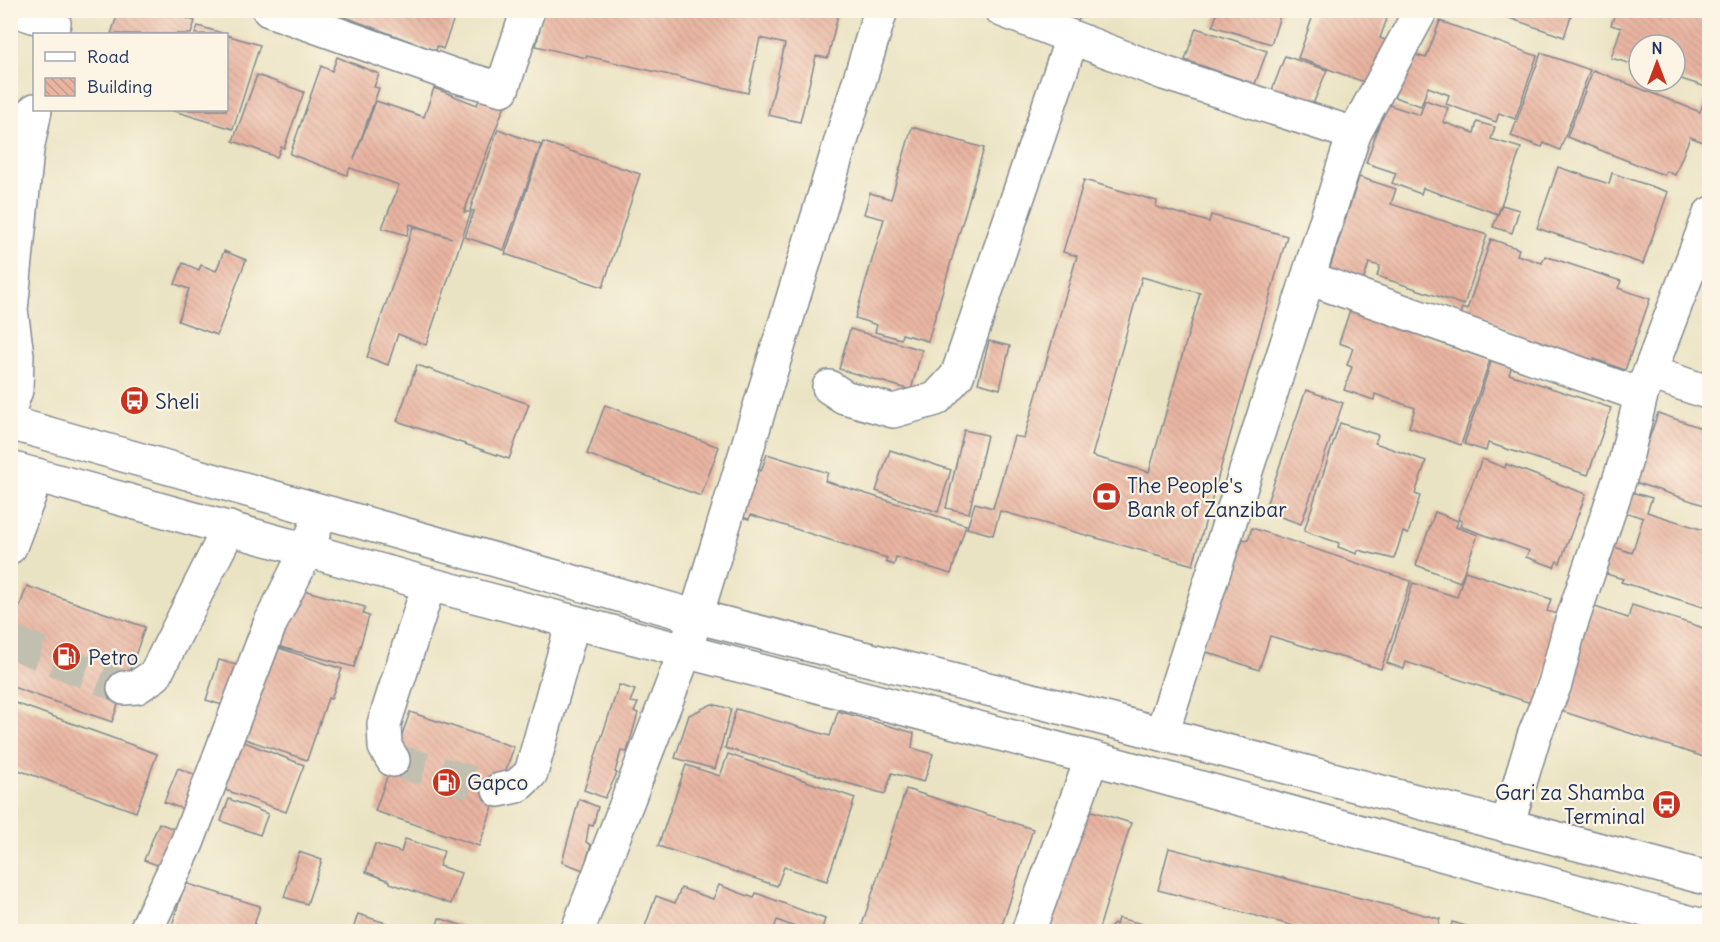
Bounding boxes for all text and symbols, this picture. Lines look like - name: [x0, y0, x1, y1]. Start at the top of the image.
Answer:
- legend: [33, 33, 228, 111]
- north arrow: [1627, 33, 1687, 93]
- text: N: [1651, 38, 1663, 58]
- text: Road: [87, 45, 130, 68]
- text: Building: [87, 75, 152, 98]
- bus stop icon: Sheli: [118, 385, 150, 417]
- place label: Sheli: [155, 388, 200, 415]
- place label: The People's Bank of Zanzibar: [1127, 472, 1287, 523]
- bank icon: The People's Bank of Zanzibar: [1090, 481, 1122, 513]
- fuel station icon: Petro: [51, 641, 83, 673]
- place label: Petro: [88, 644, 138, 671]
- fuel station icon: Gapco: [430, 766, 462, 798]
- place label: Gapco: [467, 769, 528, 796]
- place label: Gari za Shamba Terminal: [1495, 779, 1645, 830]
- bus stop icon: Gari za Shamba Terminal: [1650, 788, 1682, 820]

